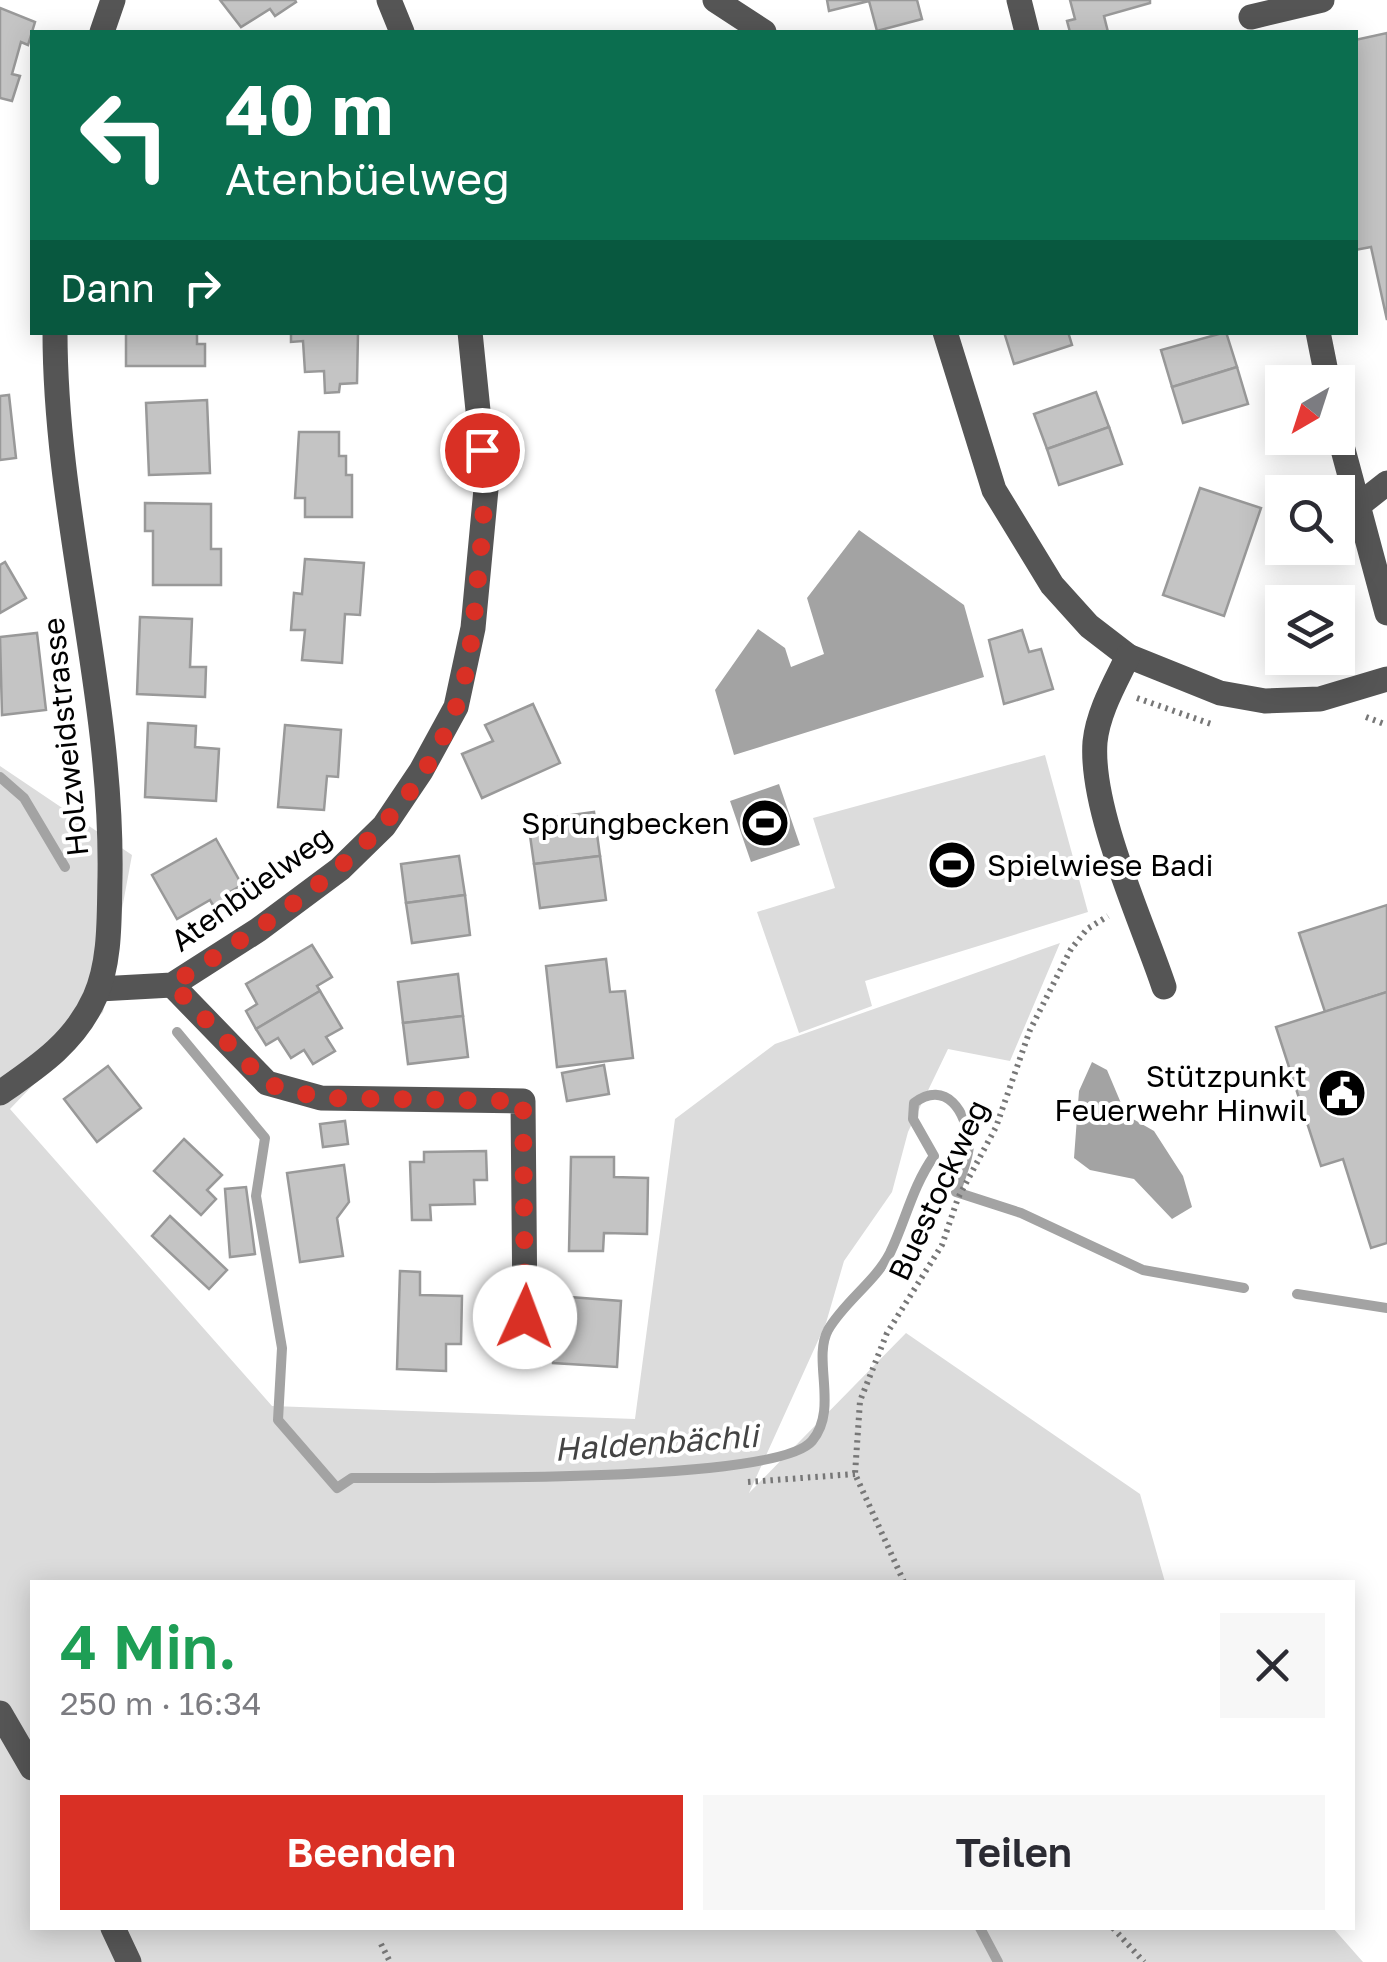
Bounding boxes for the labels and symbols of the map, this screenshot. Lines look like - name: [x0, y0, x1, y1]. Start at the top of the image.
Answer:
- north arrow: [1265, 365, 1355, 455]
- pin: [440, 408, 525, 493]
- street label: Holzweidstrasse: [35, 616, 95, 858]
- sports icon: Sprungbecken: [739, 797, 791, 849]
- place label: Sprungbecken: [521, 805, 730, 841]
- street label: Atenbüelweg: [164, 818, 338, 958]
- sports icon: Spielwiese Badi: [926, 839, 978, 891]
- place label: Spielwiese Badi: [987, 847, 1213, 883]
- place label: Stützpunkt Feuerwehr Hinwil: [1054, 1058, 1307, 1128]
- public building icon: Stützpunkt Feuerwehr Hinwil: [1316, 1067, 1368, 1119]
- street label: Buestockweg: [880, 1094, 996, 1286]
- position arrow: [473, 1265, 577, 1369]
- water label: Haldenbächli: [553, 1416, 762, 1468]

